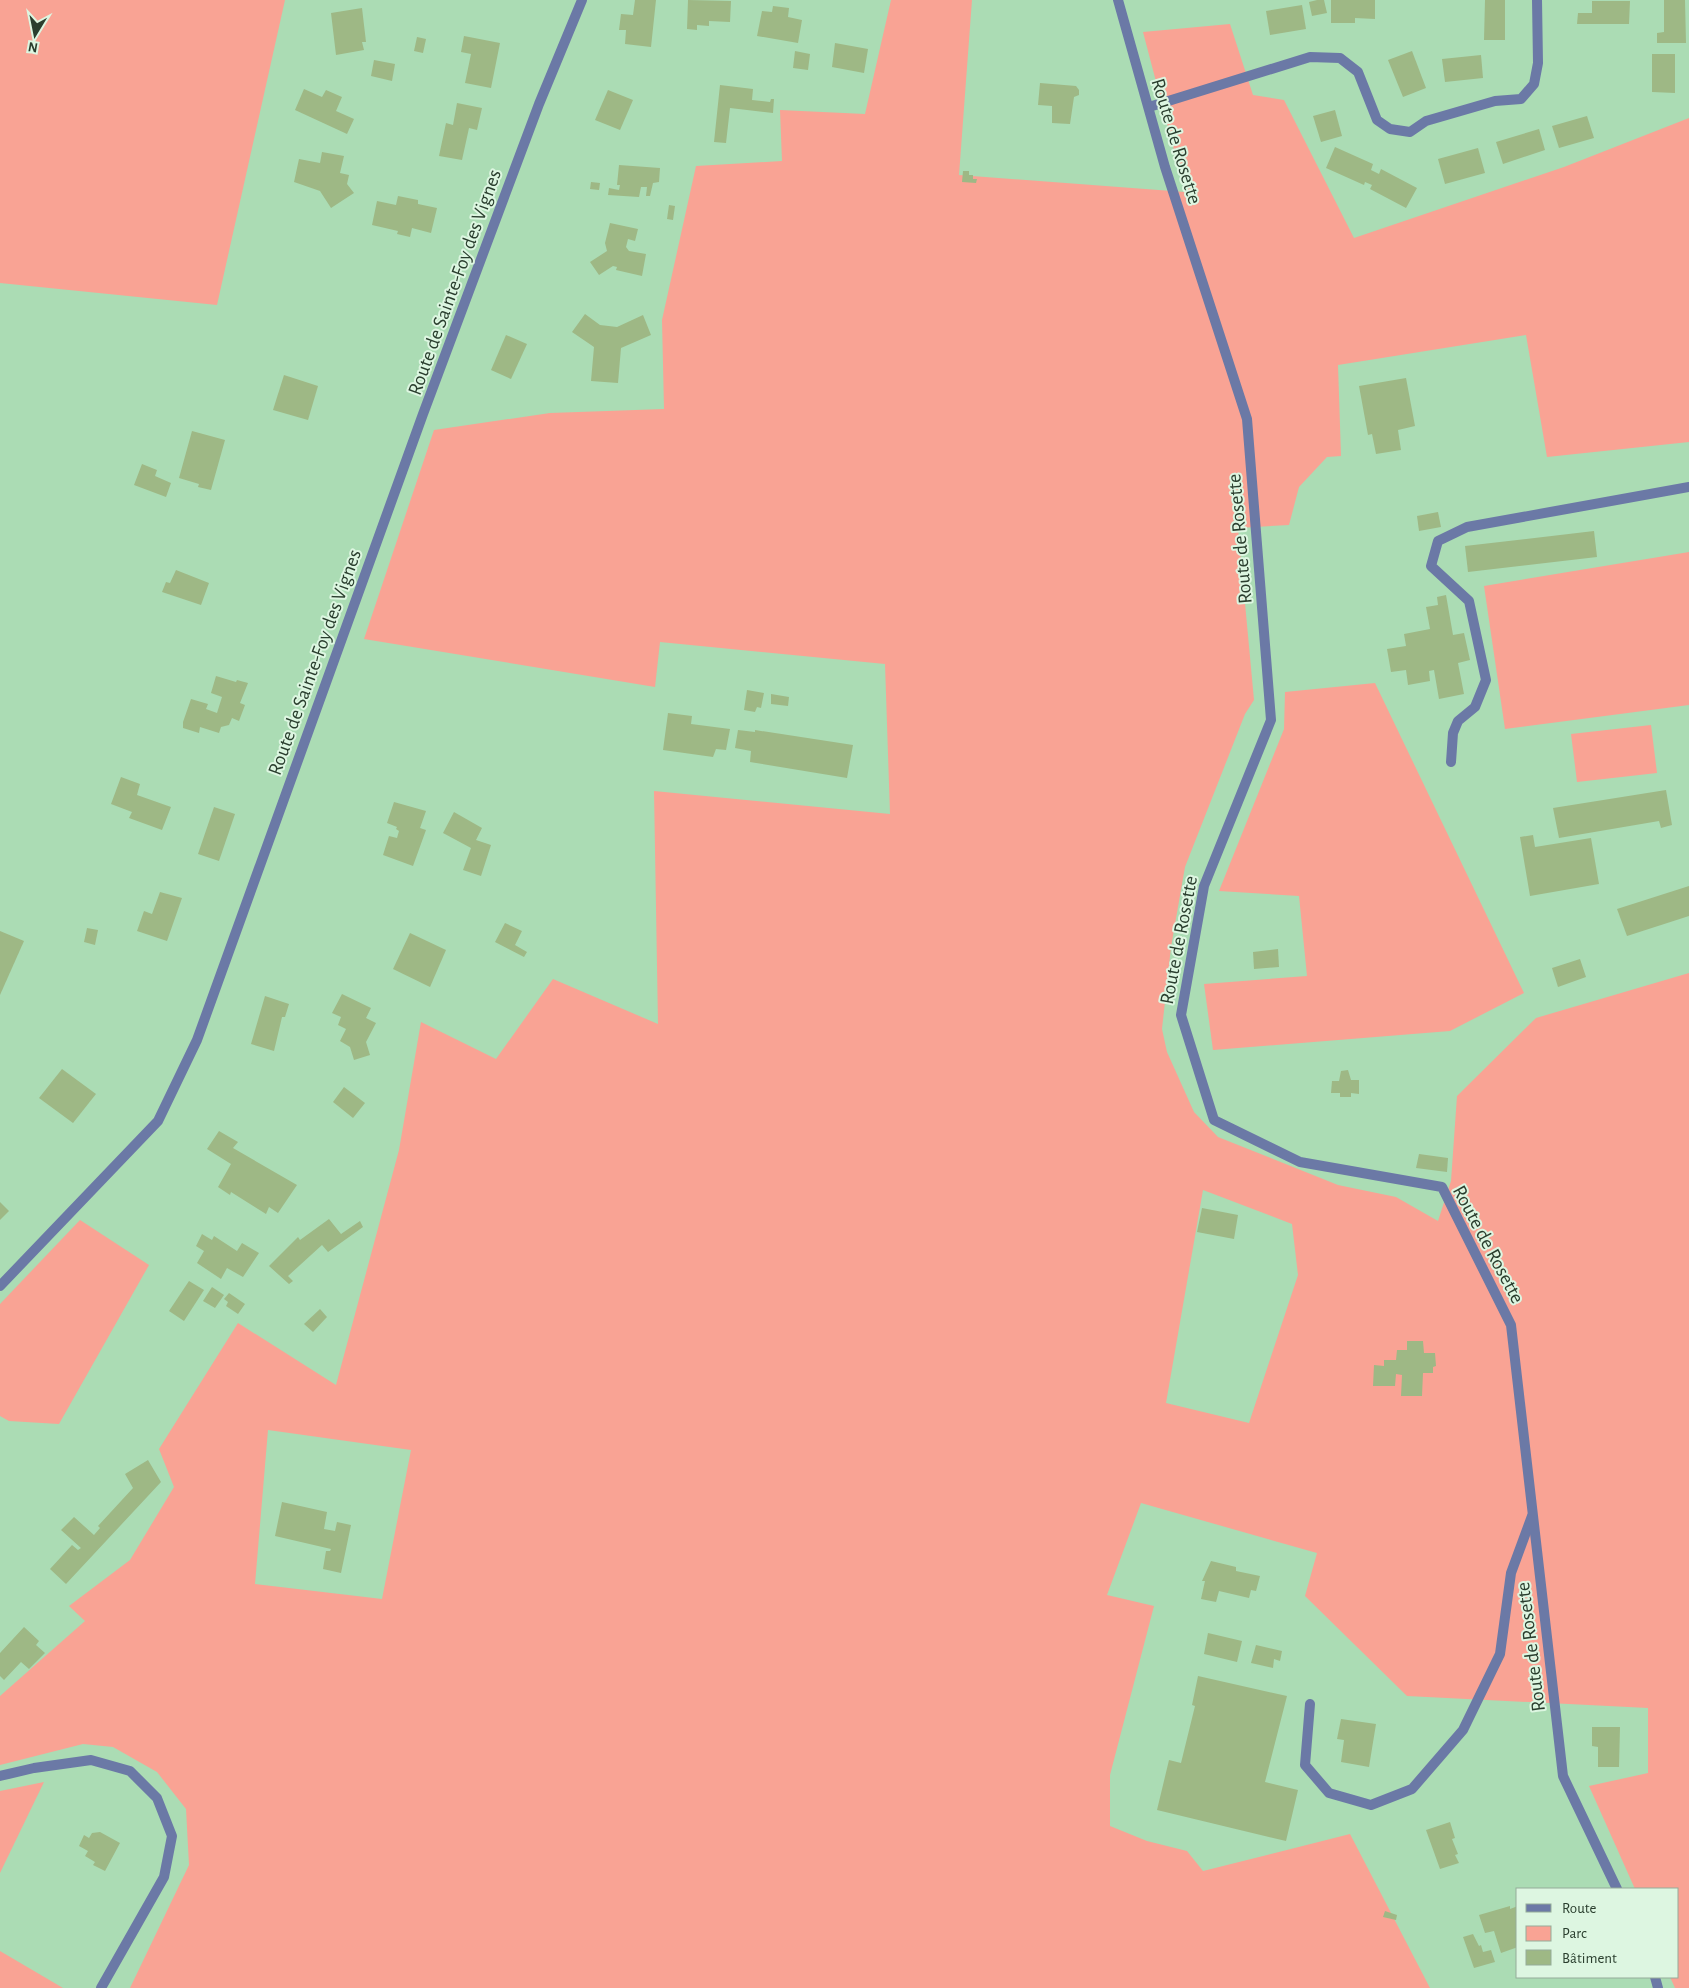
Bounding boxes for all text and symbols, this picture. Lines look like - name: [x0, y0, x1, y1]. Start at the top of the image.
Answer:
- north arrow: [10, 10, 60, 60]
- text: N: [27, 39, 39, 55]
- street label: Route de Rosette: [1147, 76, 1205, 207]
- street label: Route de Sainte-Foy des Vignes: [405, 167, 505, 398]
- street label: Route de Rosette: [1224, 473, 1256, 605]
- street label: Route de Sainte-Foy des Vignes: [265, 547, 365, 778]
- street label: Route de Rosette: [1157, 874, 1201, 1006]
- street label: Route de Rosette: [1449, 1182, 1528, 1307]
- street label: Route de Rosette: [1513, 1581, 1549, 1713]
- legend: [1516, 1888, 1679, 1978]
- text: Route: [1562, 1901, 1596, 1916]
- text: Parc: [1562, 1926, 1587, 1941]
- text: Bâtiment: [1562, 1951, 1617, 1966]

